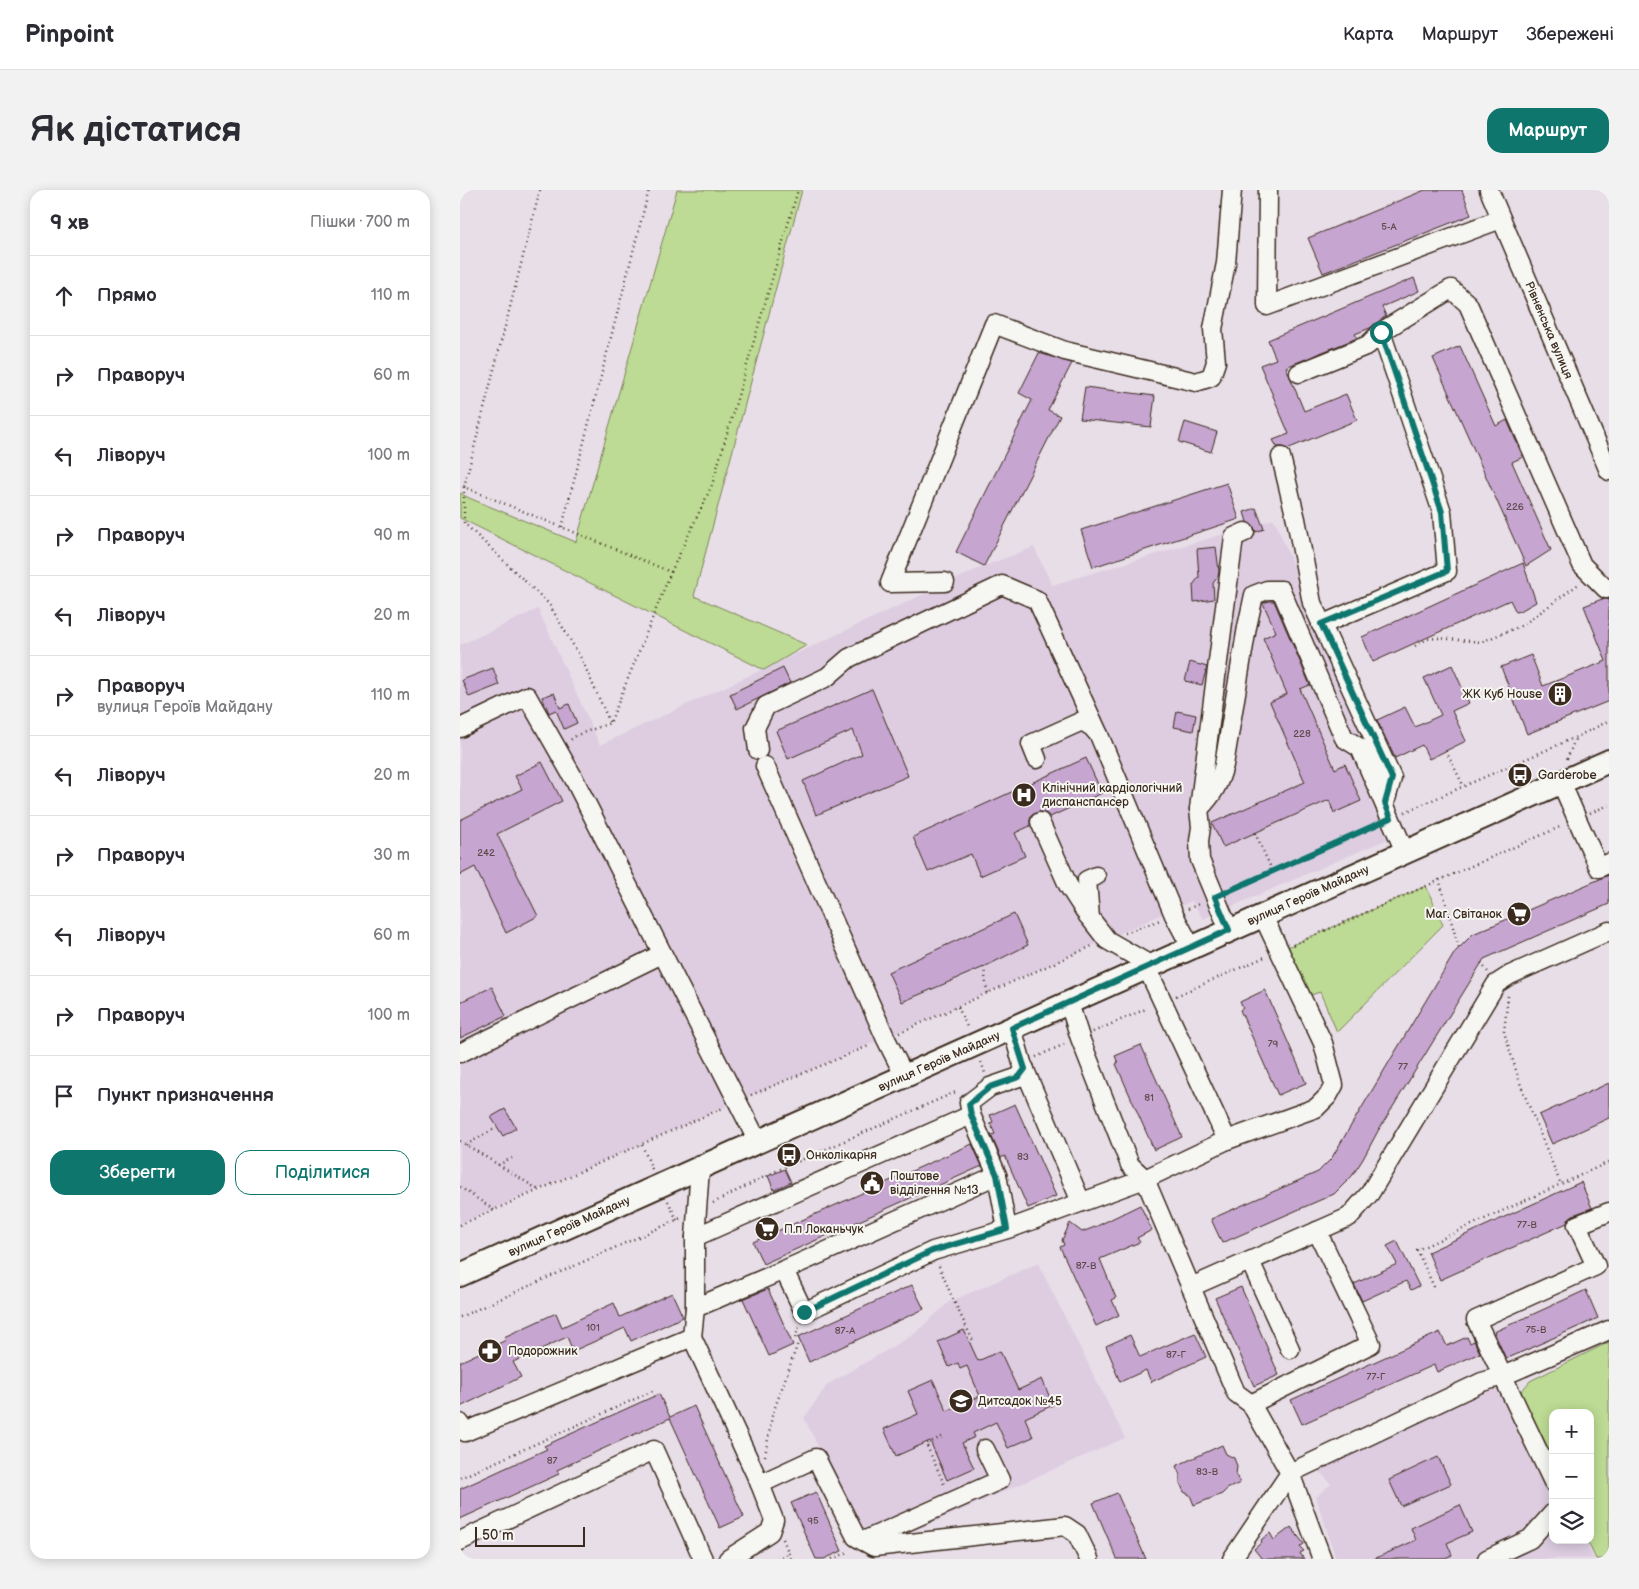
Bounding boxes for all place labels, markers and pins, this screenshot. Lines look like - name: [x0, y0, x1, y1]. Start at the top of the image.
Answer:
- building icon: ЖК Куб House: [1547, 681, 1573, 707]
- place label: ЖК Куб House: [1462, 687, 1542, 702]
- bus stop icon: Garderobe: [1507, 762, 1533, 788]
- place label: Garderobe: [1538, 768, 1597, 783]
- place label: Клінічний кардіологічний диспанспансер: [1042, 781, 1183, 810]
- hospital icon: Клінічний кардіологічний диспанспансер: [1011, 782, 1037, 808]
- supermarket icon: Маг. Світанок: [1506, 901, 1532, 927]
- place label: Маг. Світанок: [1425, 907, 1503, 922]
- bus stop icon: Онколікарня: [776, 1142, 802, 1168]
- place label: Онколікарня: [806, 1148, 877, 1163]
- place label: Поштове відділення №13: [890, 1169, 979, 1198]
- public building icon: Поштове відділення №13: [859, 1170, 885, 1196]
- supermarket icon: П.п Локаньчук: [754, 1216, 780, 1242]
- place label: П.п Локаньчук: [784, 1222, 864, 1237]
- pharmacy icon: Подорожник: [477, 1338, 503, 1364]
- place label: Подорожник: [508, 1344, 578, 1359]
- school or university icon: Дитсадок №45: [948, 1388, 974, 1414]
- place label: Дитсадок №45: [978, 1394, 1062, 1409]

